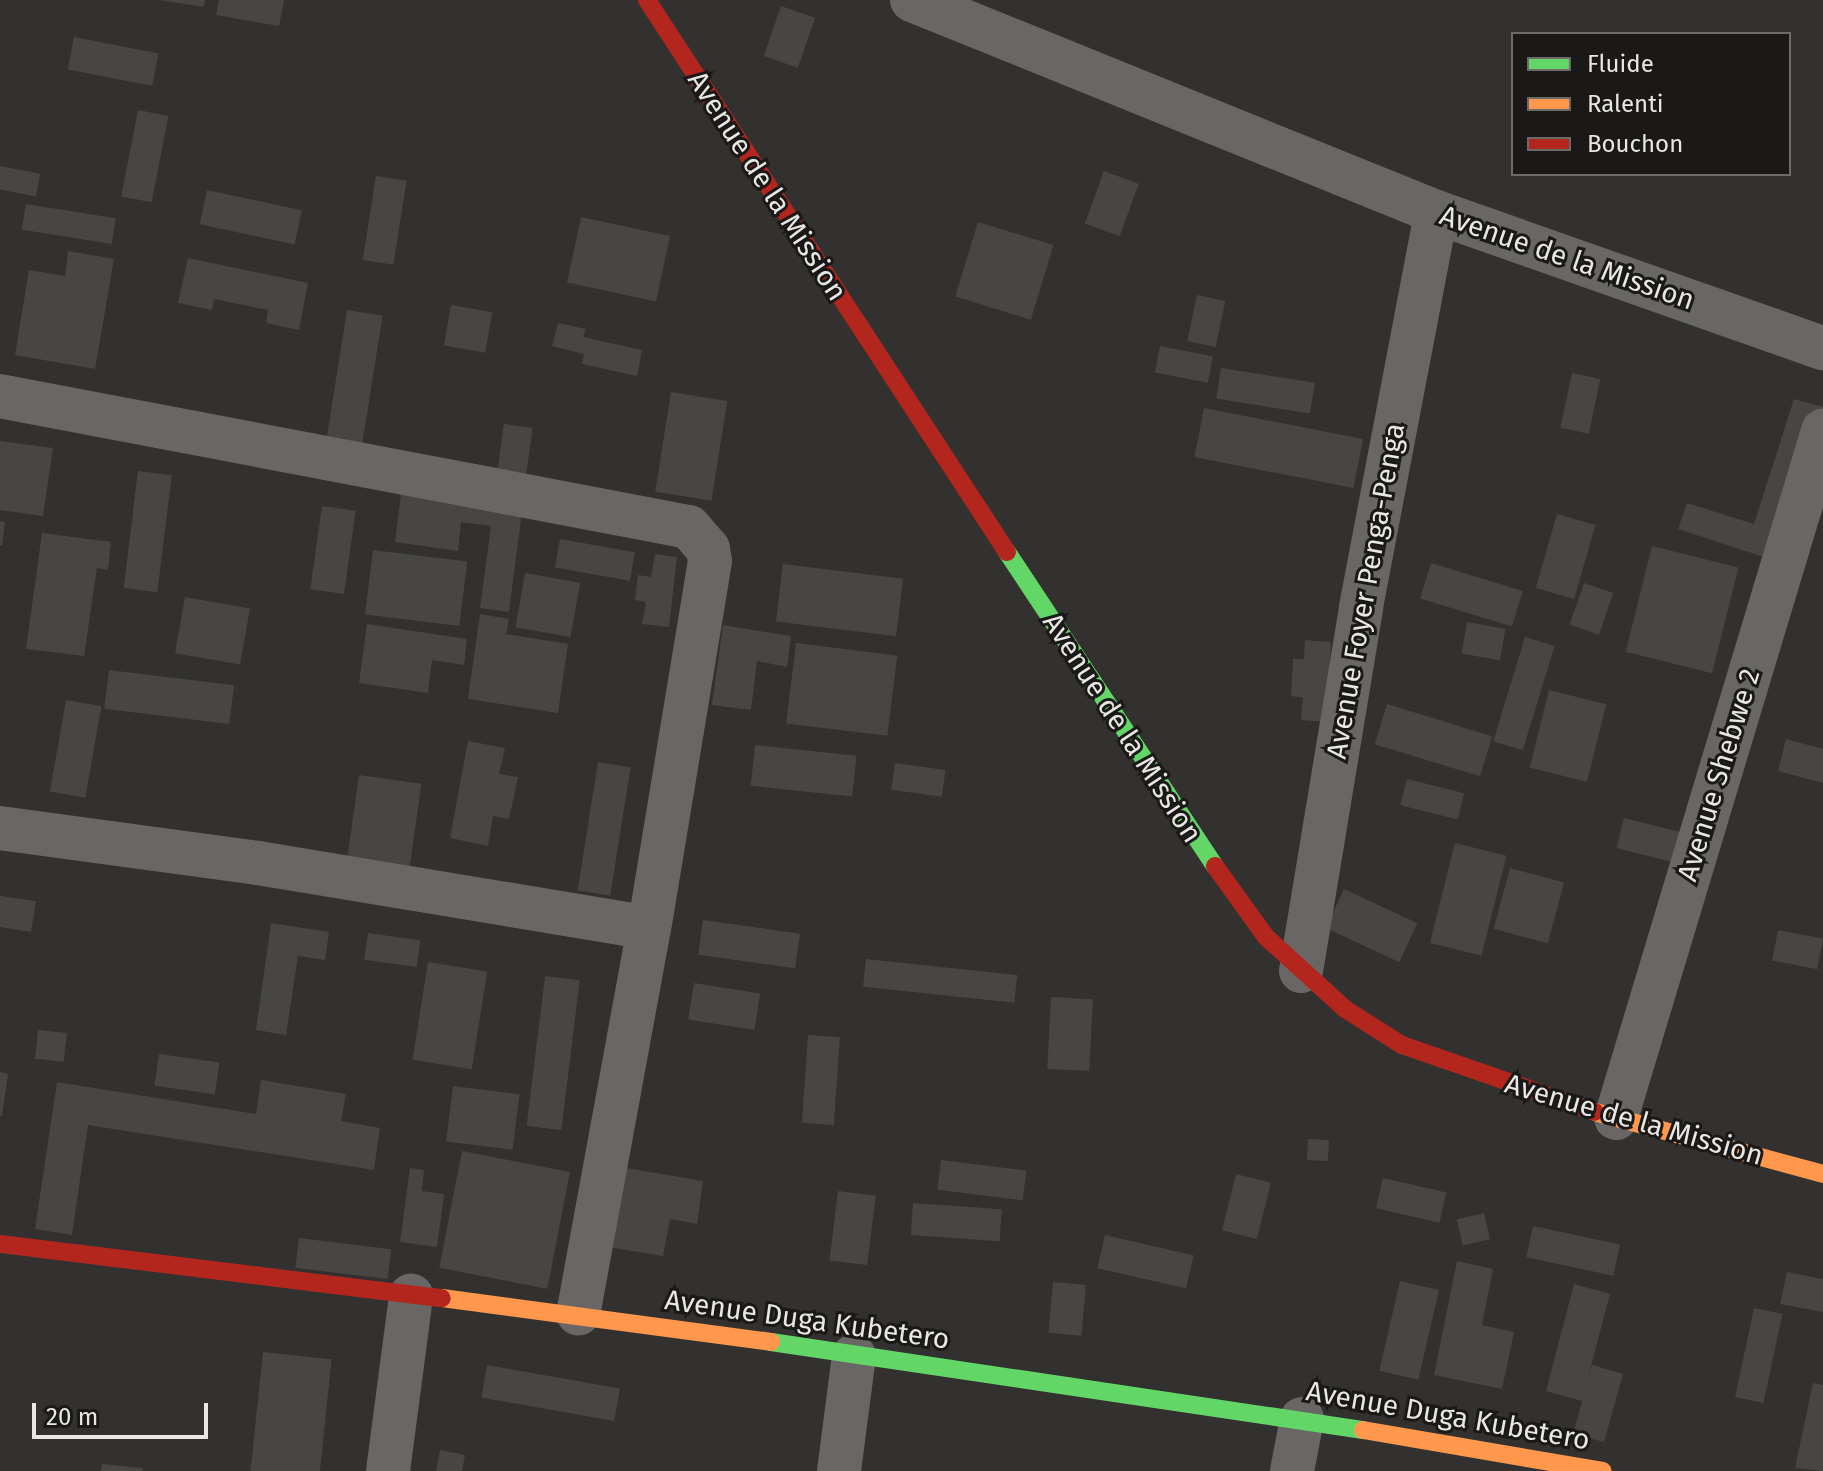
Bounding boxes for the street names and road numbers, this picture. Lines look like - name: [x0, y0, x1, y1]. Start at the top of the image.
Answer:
- street label: Avenue de la Mission: [680, 65, 854, 307]
- street label: Avenue de la Mission: [1435, 199, 1699, 317]
- street label: Avenue Foyer Penga-Penga: [1320, 421, 1412, 761]
- street label: Avenue de la Mission: [1035, 607, 1209, 849]
- street label: Avenue Shebwe 2: [1671, 665, 1767, 885]
- street label: Avenue de la Mission: [1501, 1067, 1767, 1173]
- street label: Avenue Duga Kubetero: [663, 1283, 951, 1357]
- street label: Avenue Duga Kubetero: [1304, 1375, 1592, 1457]

